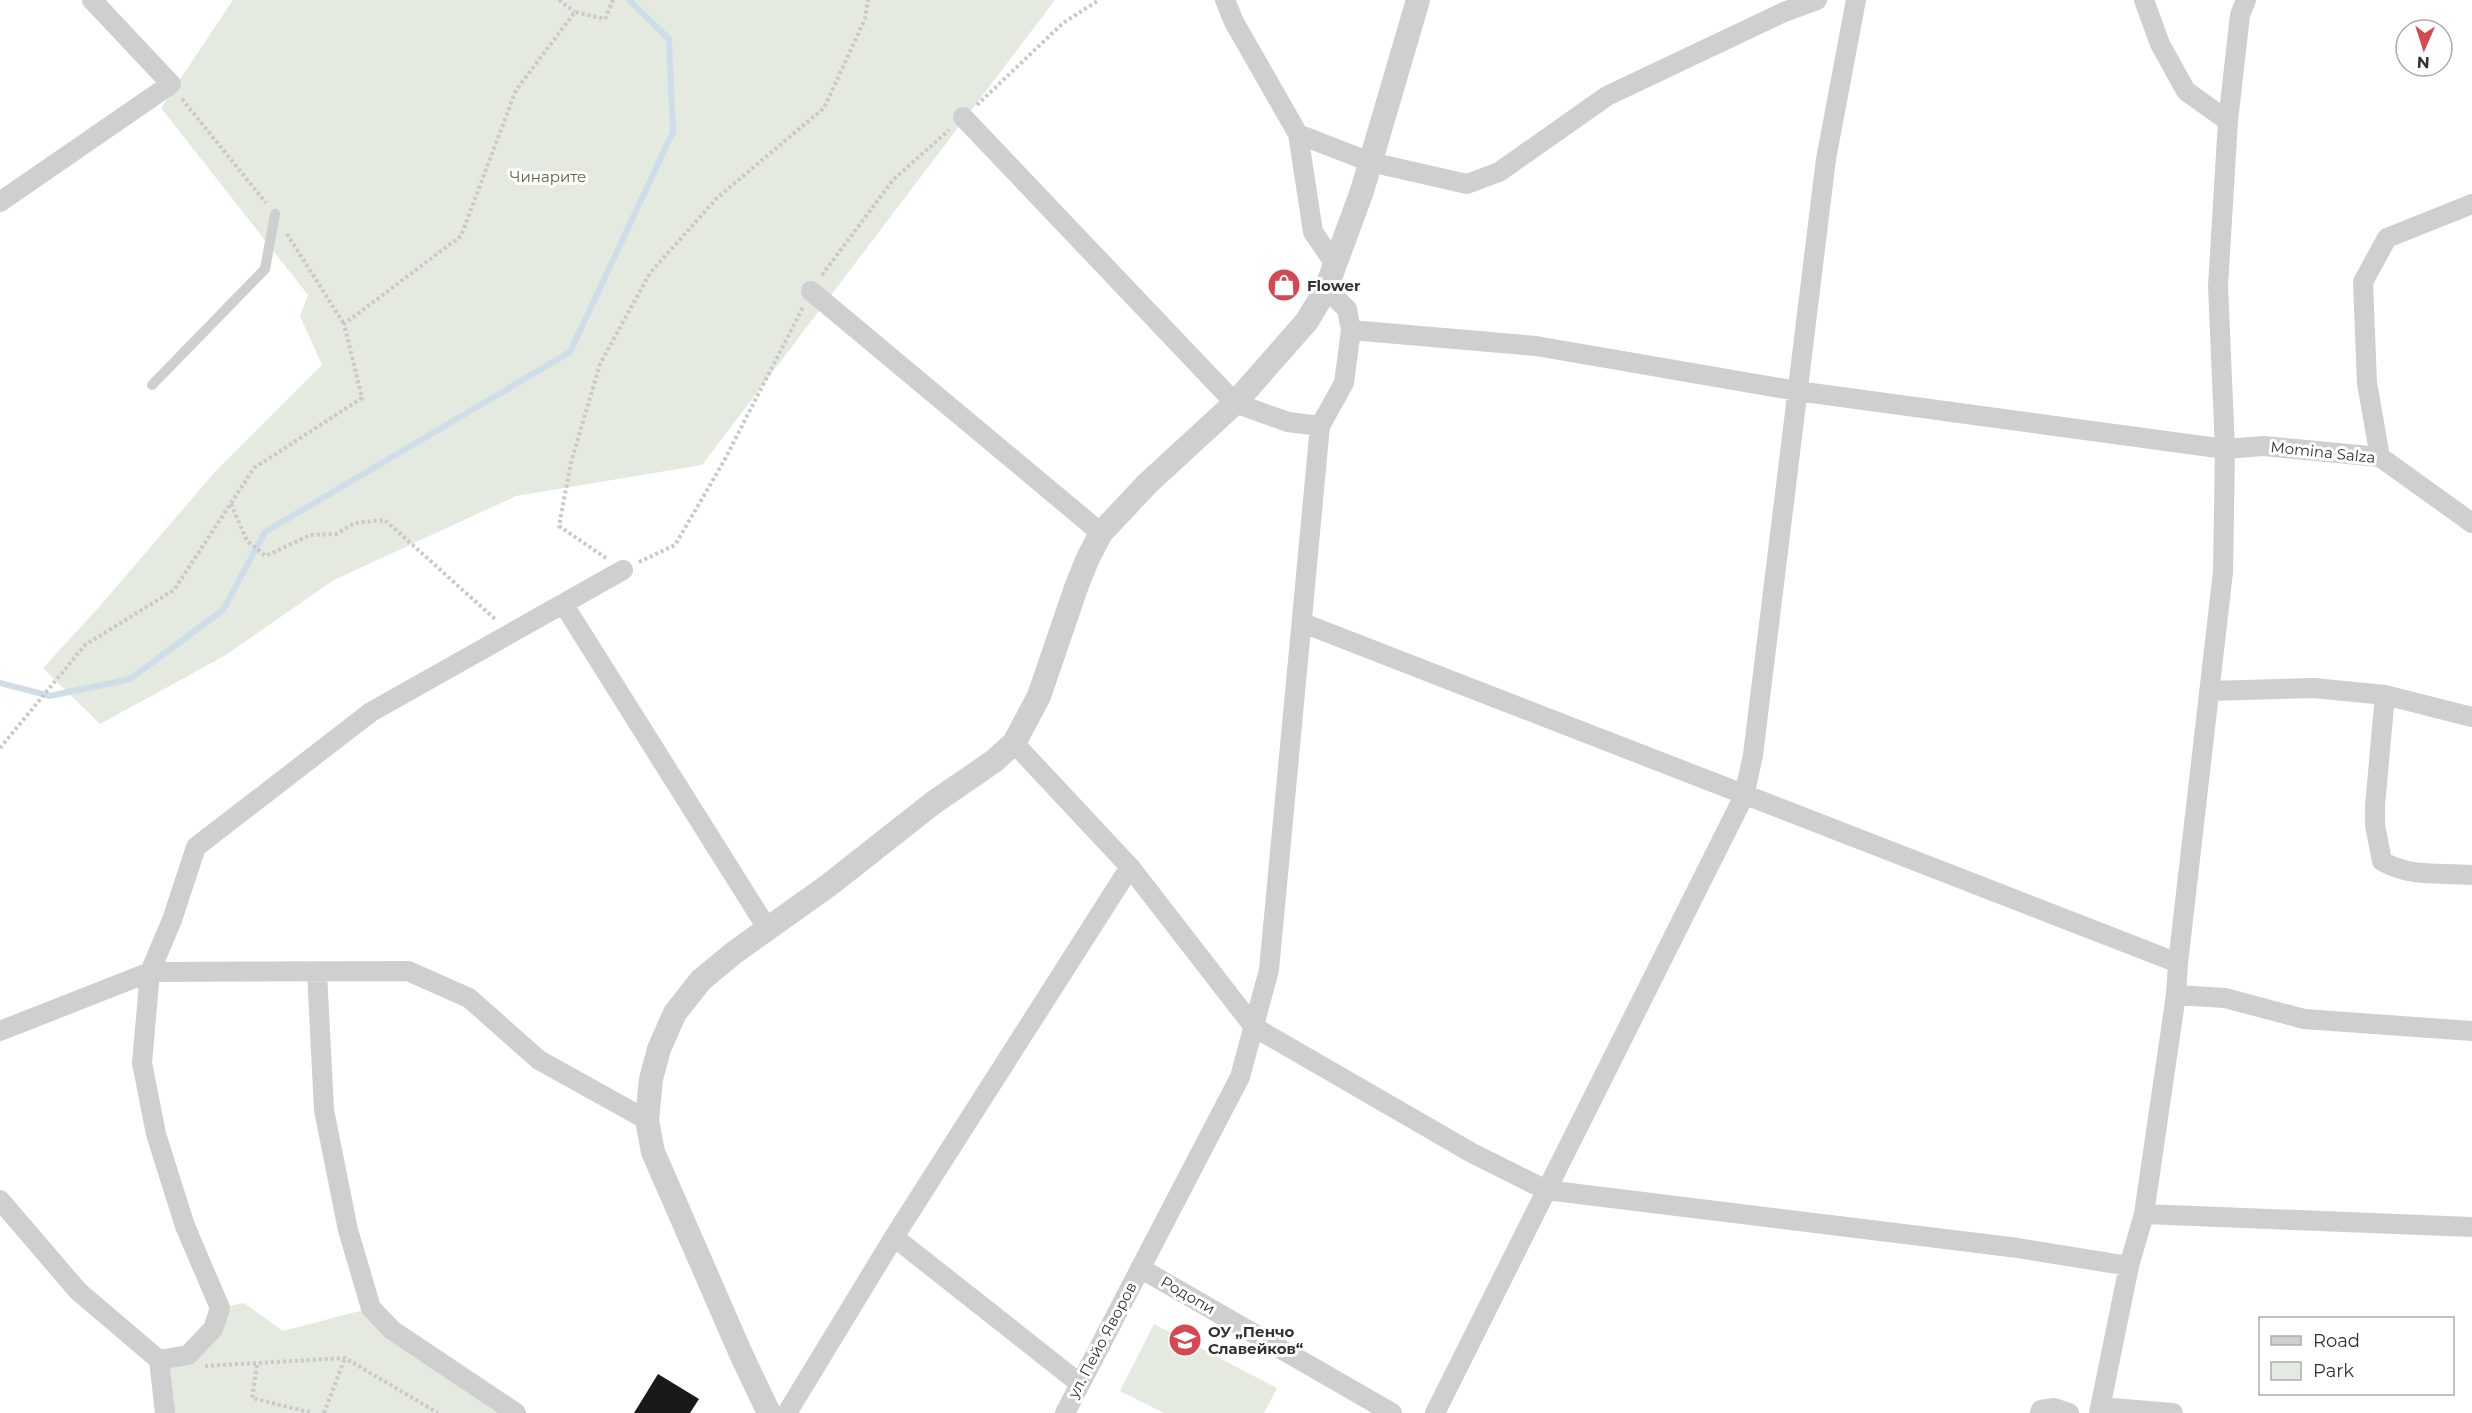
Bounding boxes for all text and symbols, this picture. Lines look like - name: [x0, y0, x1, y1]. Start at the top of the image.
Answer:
- north arrow: [2394, 18, 2454, 78]
- text: N: [2416, 53, 2430, 72]
- park label: Чинарите: [510, 167, 586, 186]
- shop icon: Flower: [1266, 267, 1302, 303]
- place label: Flower: [1307, 276, 1361, 295]
- street label: Momina Salza: [2270, 437, 2376, 467]
- street label: Родопи: [1157, 1272, 1219, 1318]
- street label: ул. Пейо Яворов: [1063, 1279, 1141, 1402]
- legend: [2259, 1317, 2454, 1395]
- school or university icon: ОУ „Пенчо Славейков“: [1167, 1322, 1203, 1358]
- place label: ОУ „Пенчо Славейков“: [1208, 1322, 1303, 1358]
- text: Road: [2313, 1330, 2360, 1352]
- text: Park: [2313, 1360, 2354, 1382]

